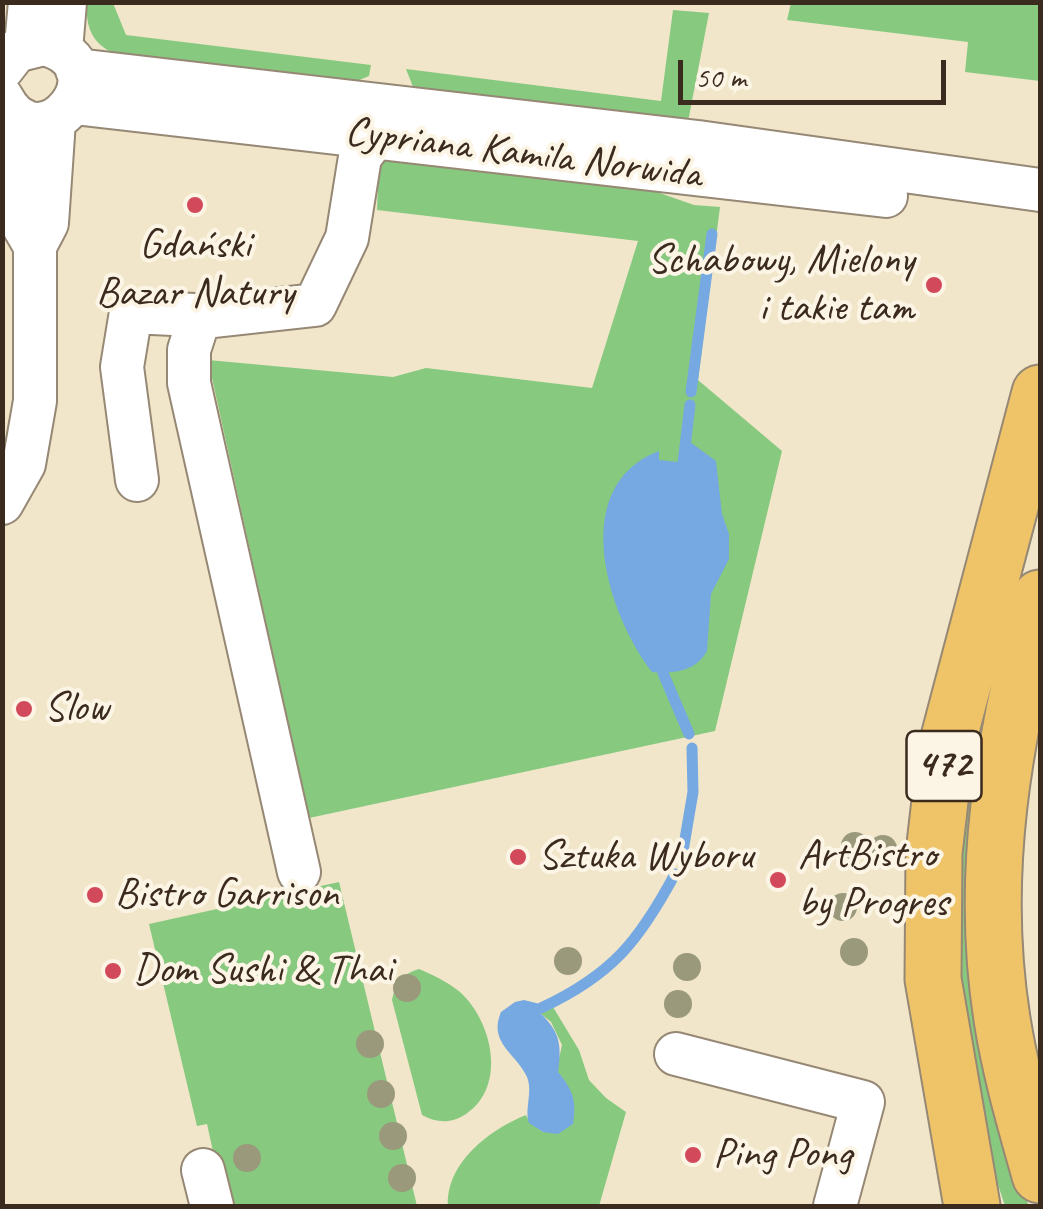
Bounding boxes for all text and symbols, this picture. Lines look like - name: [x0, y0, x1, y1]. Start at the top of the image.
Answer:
- scale bar: [683, 40, 950, 102]
- text: 50 m: [695, 58, 746, 96]
- street label: Cypriana Kamila Norwida: [342, 107, 704, 201]
- marker: Gdański Bazar Natury: [184, 194, 206, 216]
- place label: Gdański Bazar Natury: [96, 221, 294, 320]
- place label: Schabowy, Mielony i takie tam: [647, 236, 914, 334]
- marker: Schabowy, Mielony i takie tam: [923, 274, 945, 296]
- place label: Slow: [44, 684, 109, 734]
- marker: Slow: [13, 698, 35, 720]
- road number: 472: [906, 731, 982, 801]
- place label: ArtBistro by Progres: [798, 831, 948, 929]
- place label: Sztuka Wyboru: [538, 832, 753, 882]
- marker: Sztuka Wyboru: [507, 846, 529, 868]
- marker: ArtBistro by Progres: [767, 869, 789, 891]
- place label: Bistro Garrison: [115, 870, 338, 920]
- marker: Bistro Garrison: [84, 884, 106, 906]
- place label: Dom Sushi & Thai: [133, 946, 392, 996]
- marker: Dom Sushi & Thai: [102, 960, 124, 982]
- place label: Ping Pong: [713, 1130, 852, 1180]
- marker: Ping Pong: [682, 1144, 704, 1166]

